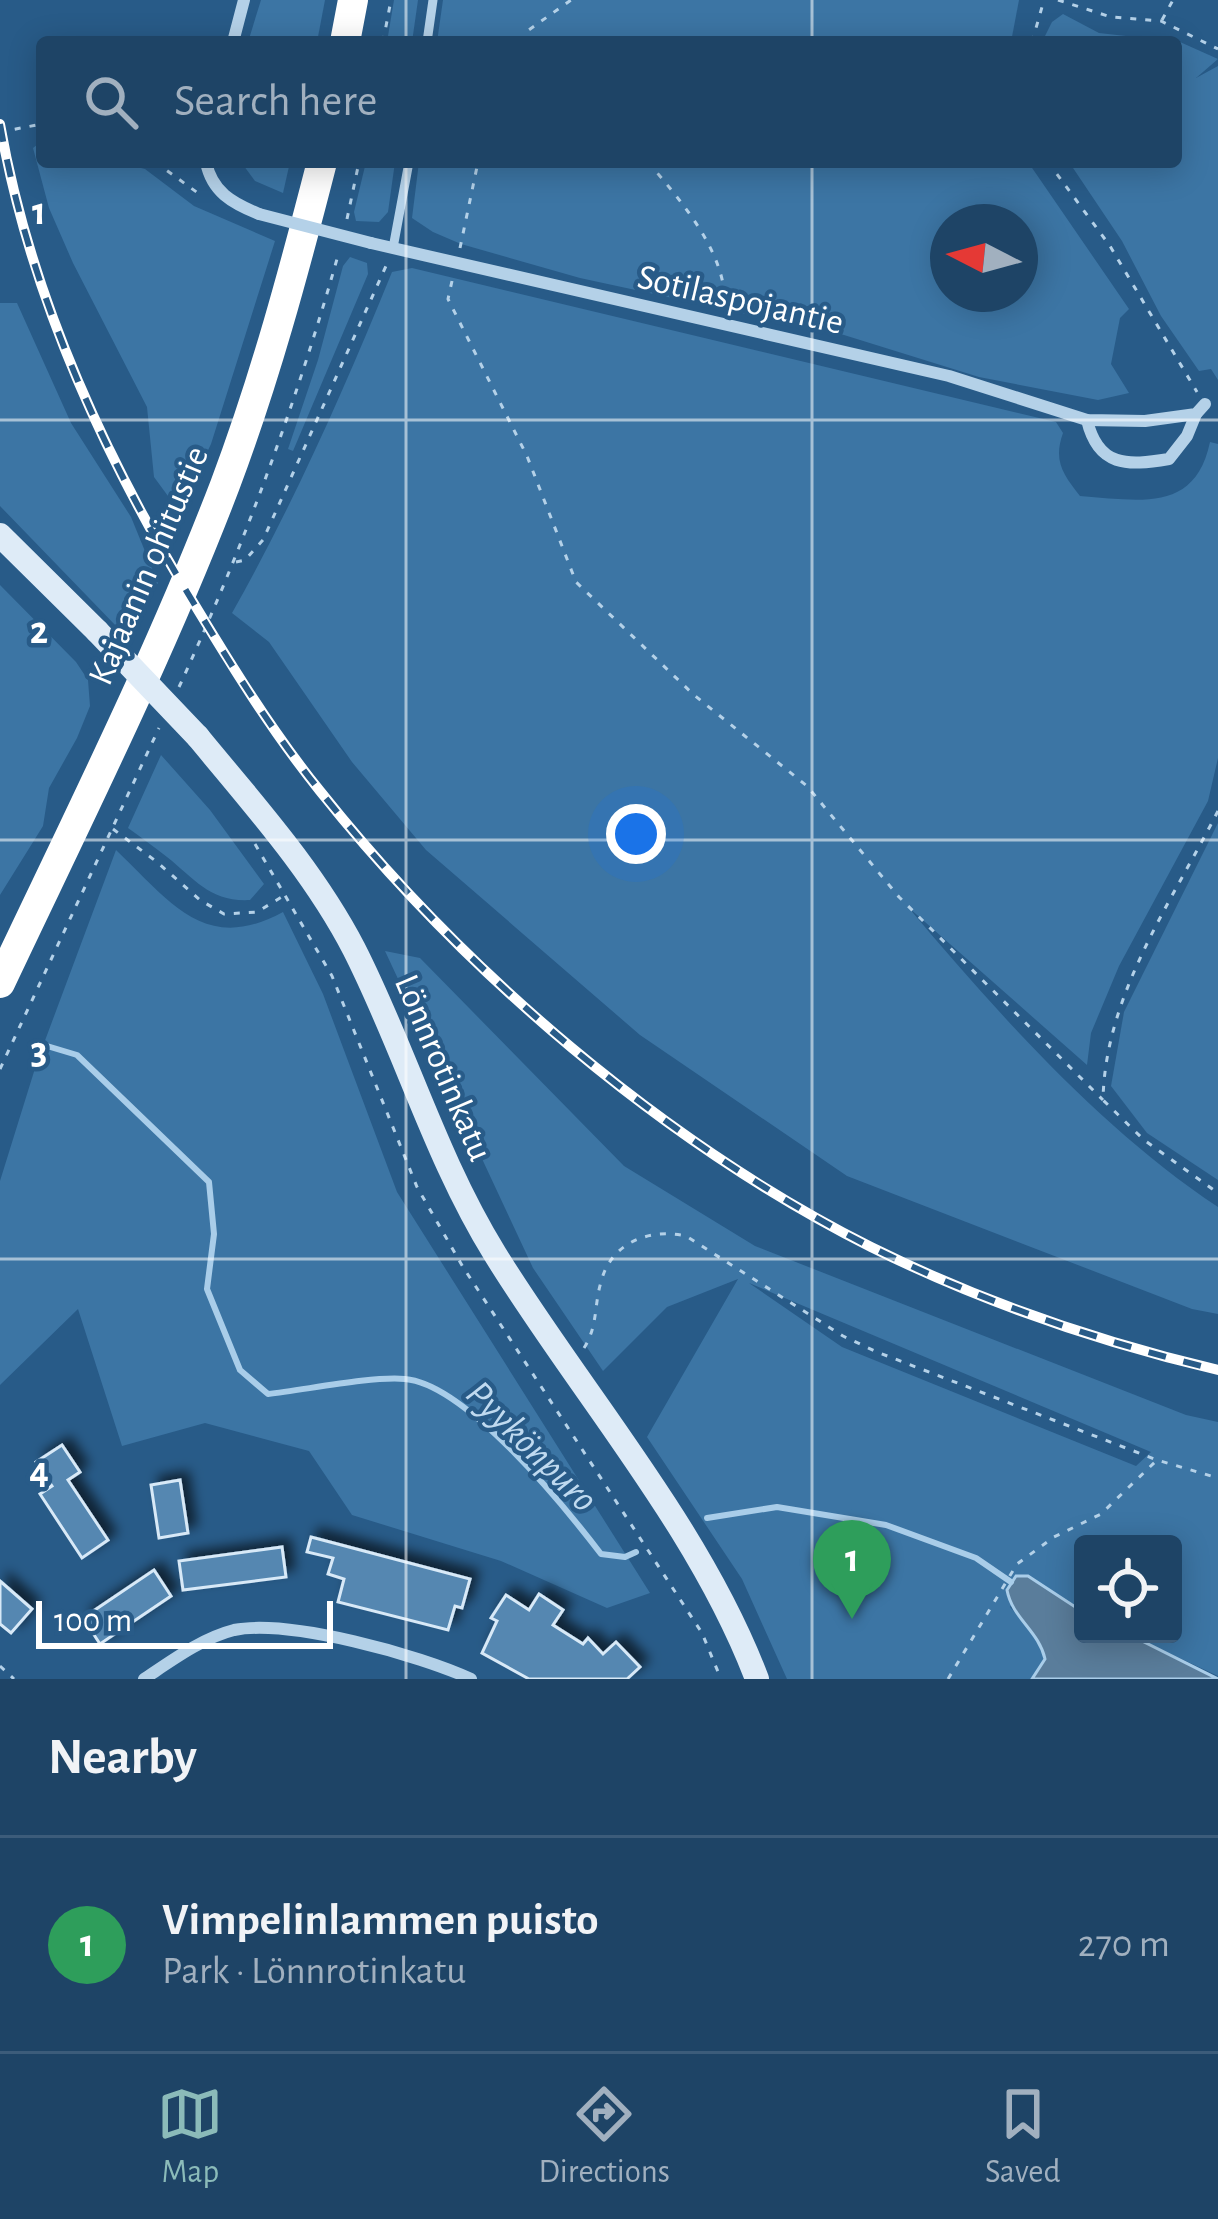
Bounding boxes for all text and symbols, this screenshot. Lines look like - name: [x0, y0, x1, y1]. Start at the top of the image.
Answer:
- search box: [36, 36, 1182, 168]
- icon: search: [78, 69, 144, 135]
- text: Search here: [174, 79, 377, 124]
- text: 1: [32, 193, 46, 232]
- north arrow: [930, 204, 1038, 312]
- street label: Sotilaspojantie: [634, 259, 847, 341]
- street label: Kajaanin ohitustie: [82, 441, 215, 690]
- text: 2: [30, 612, 48, 651]
- your location: [606, 804, 666, 864]
- street label: Lönnrotinkatu: [388, 969, 498, 1166]
- text: 3: [31, 1032, 47, 1071]
- water label: Pyykönpuro: [458, 1374, 604, 1520]
- text: 4: [29, 1452, 49, 1491]
- pin: 1: [813, 1520, 891, 1619]
- map controls: [1074, 1535, 1182, 1643]
- button: locate: [1074, 1535, 1182, 1643]
- scale bar: [36, 1595, 333, 1648]
- text: 100 m: [54, 1605, 132, 1638]
- text: Nearby: [48, 1732, 197, 1783]
- text: Vimpelinlammen puisto: [162, 1898, 599, 1943]
- text: 1: [80, 1925, 94, 1964]
- text: 270 m: [1078, 1925, 1170, 1964]
- text: Park · Lönnrotinkatu: [162, 1952, 466, 1991]
- tab: Map: [157, 2081, 223, 2193]
- tab: Directions: [538, 2081, 670, 2193]
- tab: Saved: [985, 2081, 1060, 2193]

